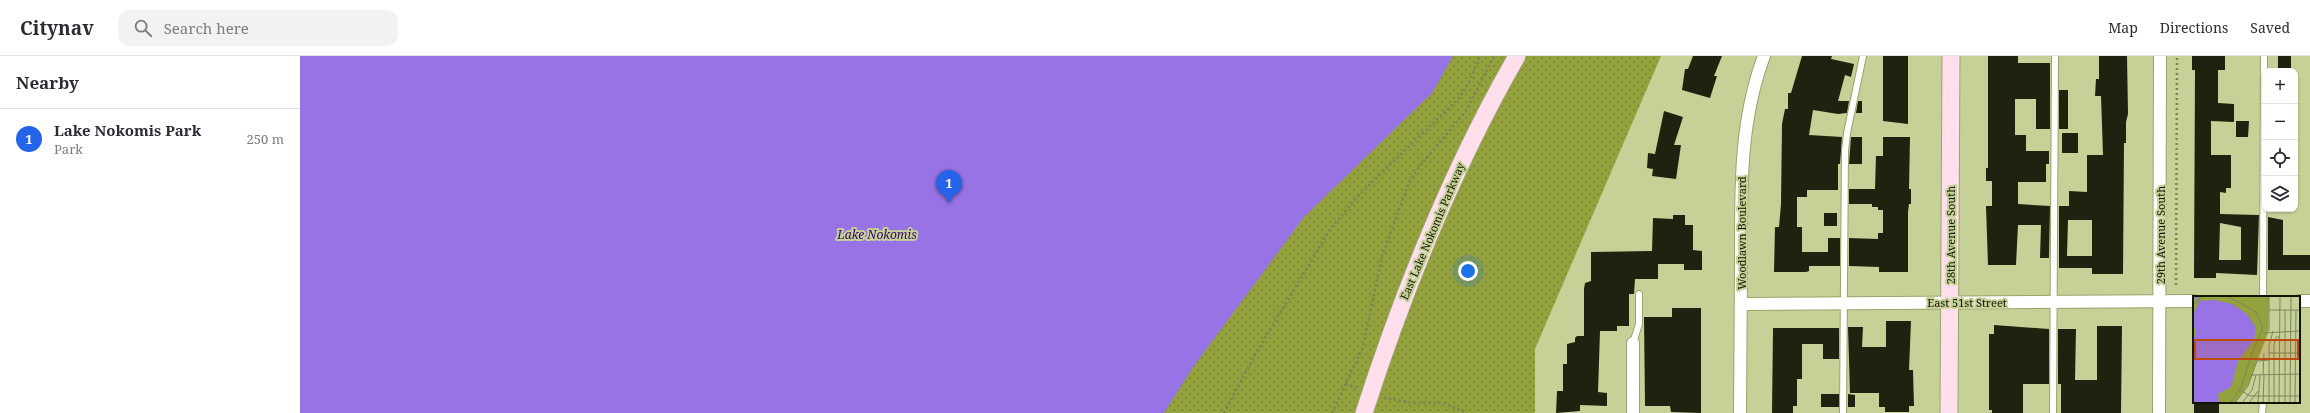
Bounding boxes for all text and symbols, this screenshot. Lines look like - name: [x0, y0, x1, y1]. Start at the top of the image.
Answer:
- search box: [118, 10, 398, 46]
- text: Citynav: [20, 15, 94, 41]
- icon: search: [132, 17, 154, 39]
- text: Search here: [164, 18, 249, 38]
- text: Map: [2108, 18, 2138, 37]
- text: Directions: [2160, 18, 2228, 37]
- text: Saved: [2250, 18, 2290, 37]
- map controls: [2262, 68, 2298, 212]
- button: +: [2262, 68, 2298, 104]
- text: Nearby: [16, 71, 79, 94]
- button: −: [2262, 104, 2298, 140]
- text: Lake Nokomis Park: [54, 120, 201, 140]
- text: 1: [25, 130, 33, 148]
- text: 250 m: [247, 130, 284, 148]
- text: Park: [54, 140, 83, 158]
- button: locate: [2262, 140, 2298, 176]
- street label: East Lake Nokomis Parkway: [1396, 159, 1468, 302]
- pin: 1: [936, 170, 962, 203]
- street label: Woodlawn Boulevard: [1734, 176, 1749, 290]
- button: layers: [2262, 176, 2298, 212]
- street label: 28th Avenue South: [1943, 186, 1958, 284]
- street label: 29th Avenue South: [2153, 186, 2168, 284]
- water label: Lake Nokomis: [836, 226, 917, 243]
- your location: [1458, 261, 1478, 281]
- street label: East 51st Street: [1927, 295, 2007, 310]
- inset map: [2193, 296, 2300, 403]

